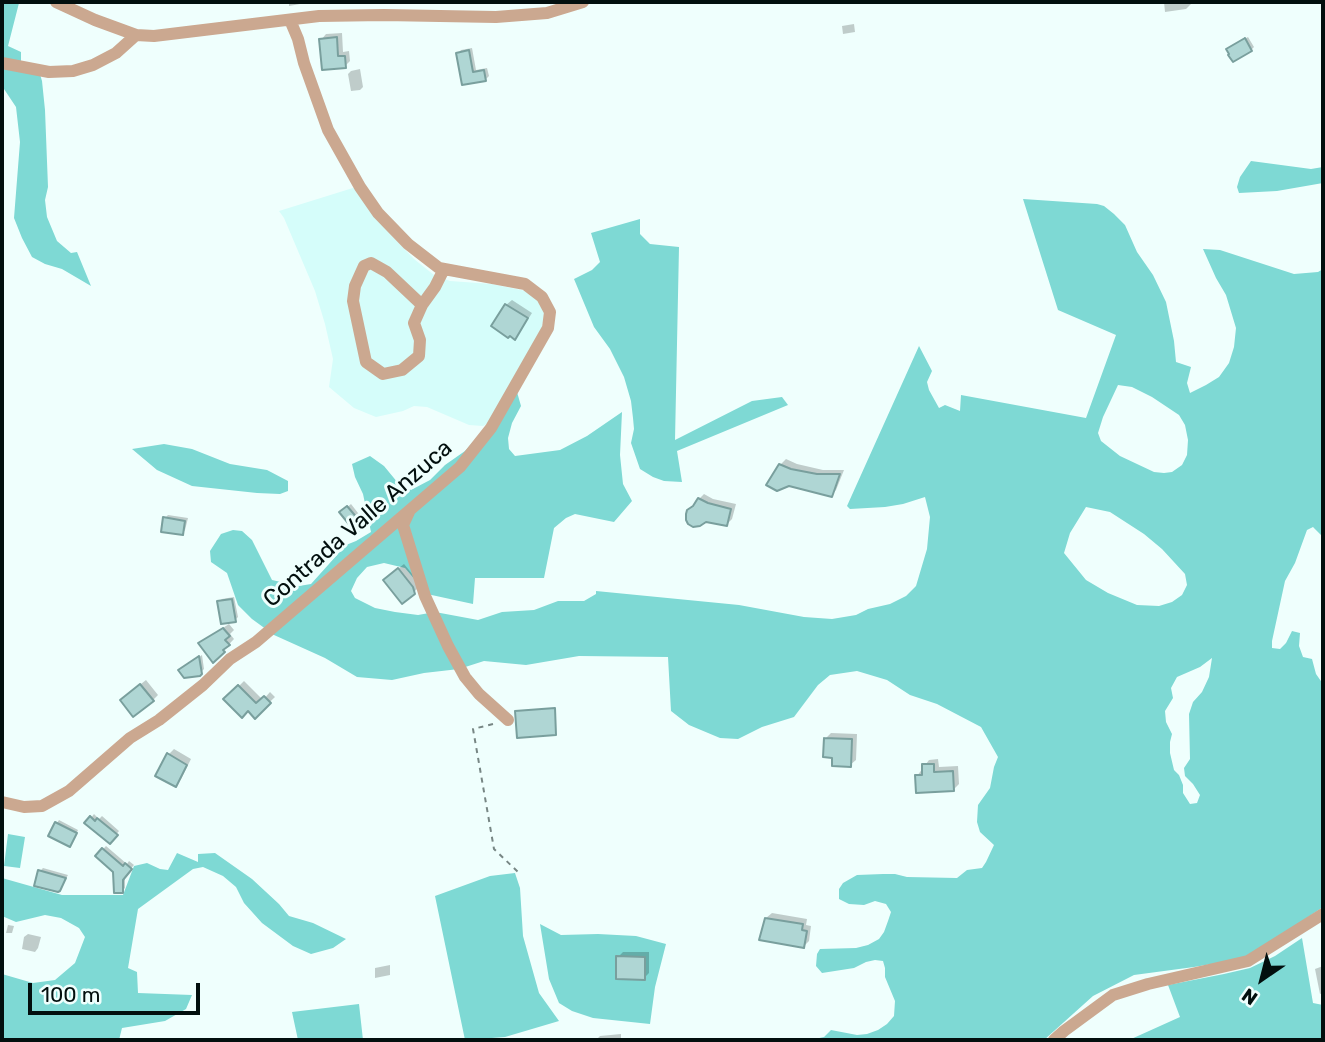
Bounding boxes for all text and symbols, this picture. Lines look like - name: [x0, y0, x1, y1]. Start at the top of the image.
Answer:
- street label: Contrada Valle Anzuca: [258, 435, 458, 613]
- north arrow: [1227, 944, 1297, 1014]
- scale bar: [32, 968, 203, 1012]
- text: 100 m: [41, 982, 100, 1007]
- text: N: [1237, 983, 1262, 1010]

